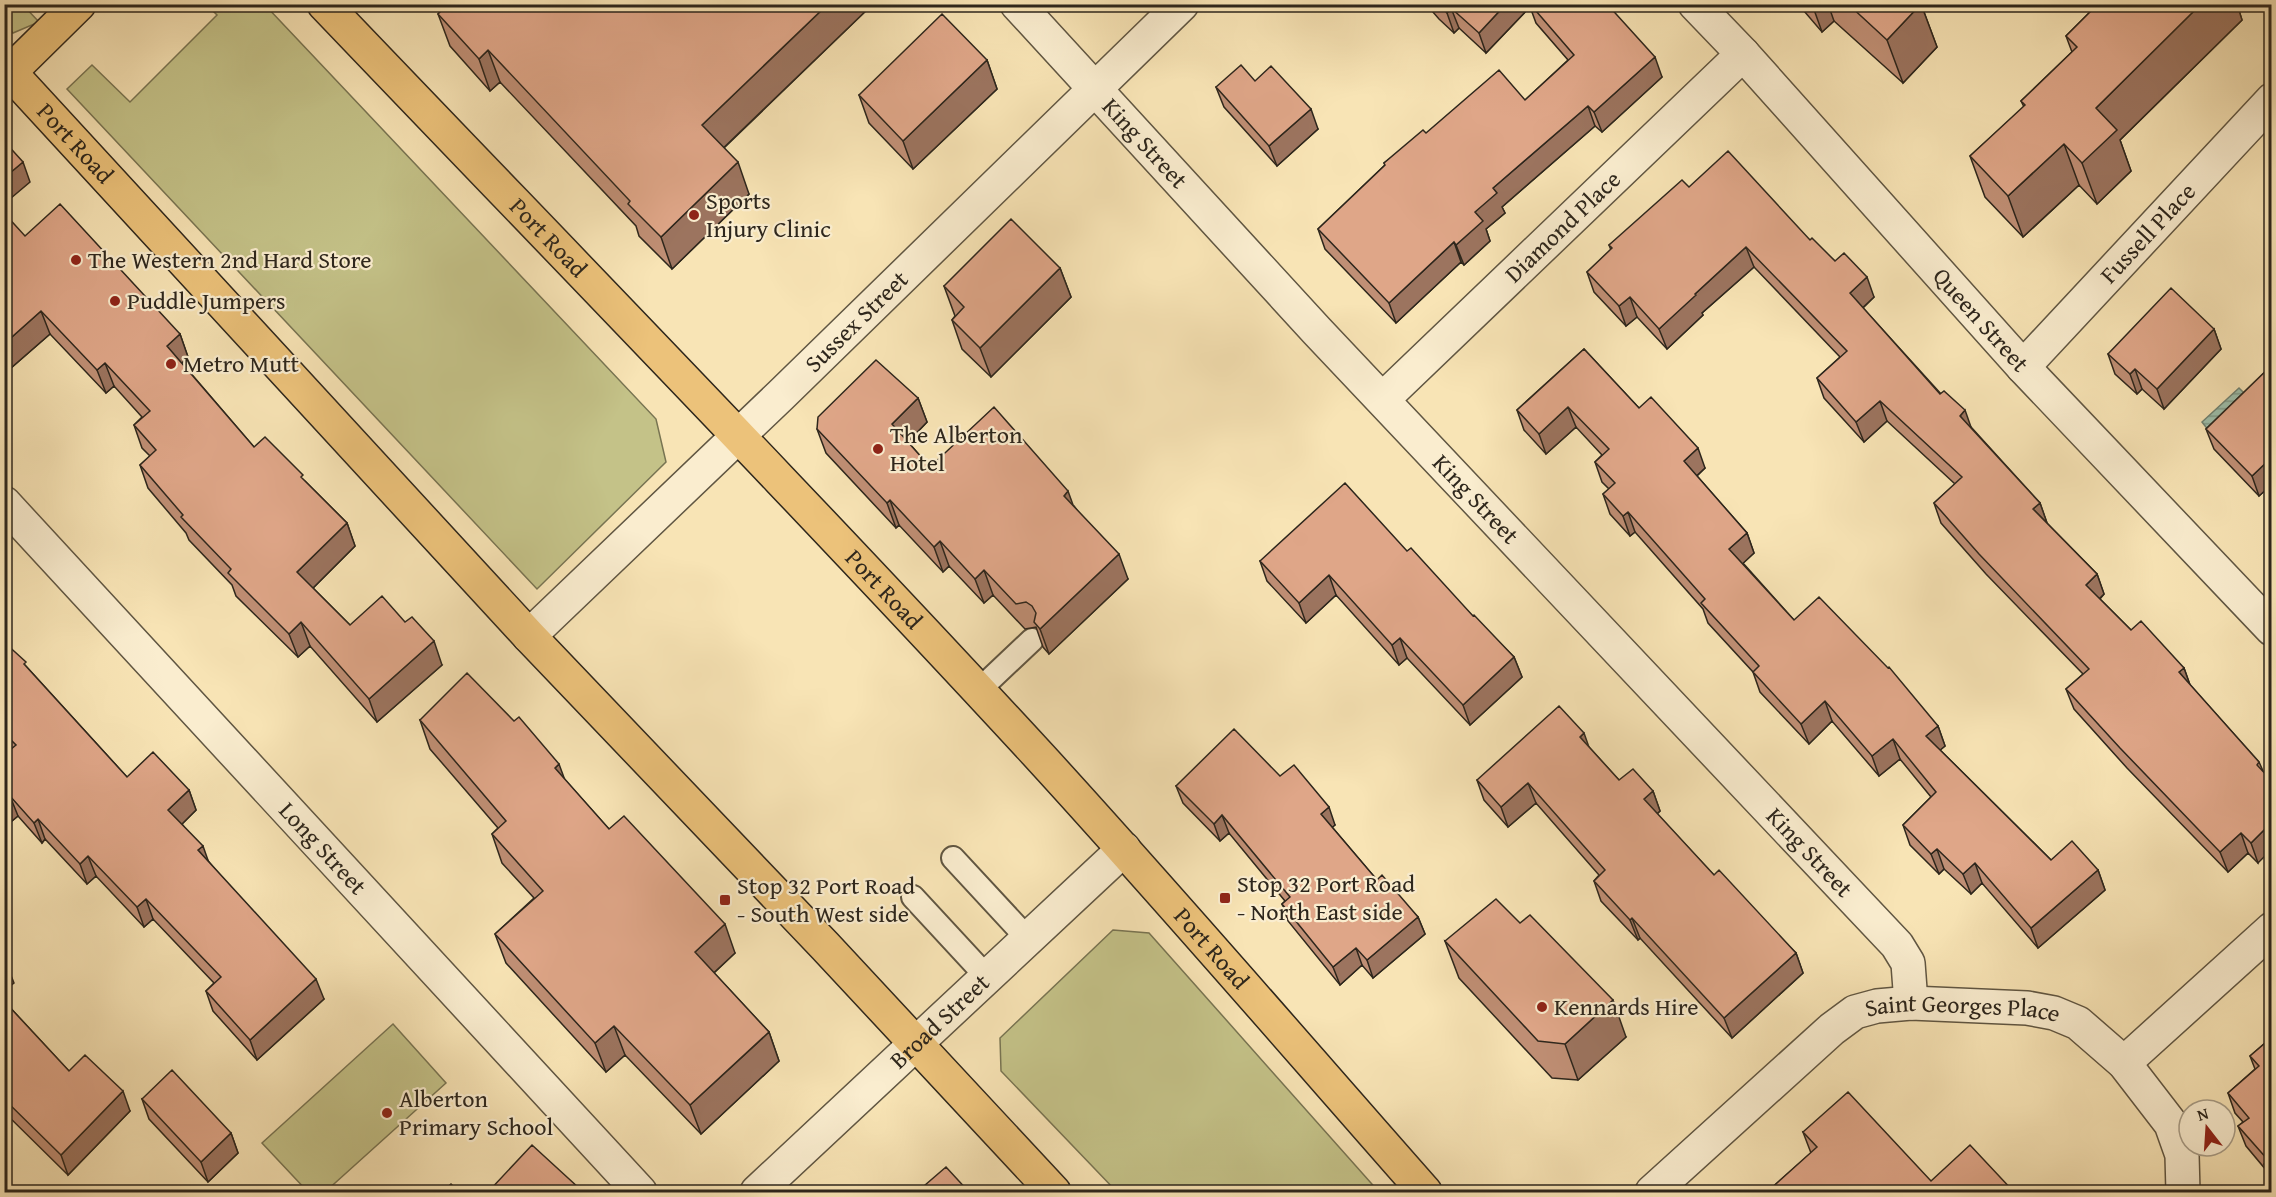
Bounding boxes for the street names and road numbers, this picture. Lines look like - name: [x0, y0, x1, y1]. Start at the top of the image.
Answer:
- street label: King Street: [1094, 90, 1196, 197]
- street label: Port Road: [29, 95, 122, 191]
- street label: Diamond Place: [1497, 162, 1628, 291]
- street label: Fussell Place: [2091, 175, 2203, 291]
- street label: Port Road: [502, 190, 596, 285]
- street label: Queen Street: [1925, 260, 2038, 380]
- street label: Sussex Street: [796, 262, 916, 380]
- street label: King Street: [1425, 446, 1528, 552]
- street label: Port Road: [838, 541, 931, 637]
- street label: Long Street: [271, 794, 376, 903]
- street label: King Street: [1759, 799, 1862, 905]
- street label: Port Road: [1166, 899, 1258, 997]
- street label: Broad Street: [881, 965, 998, 1077]
- street label: Saint Georges Place: [1861, 985, 2066, 1031]

